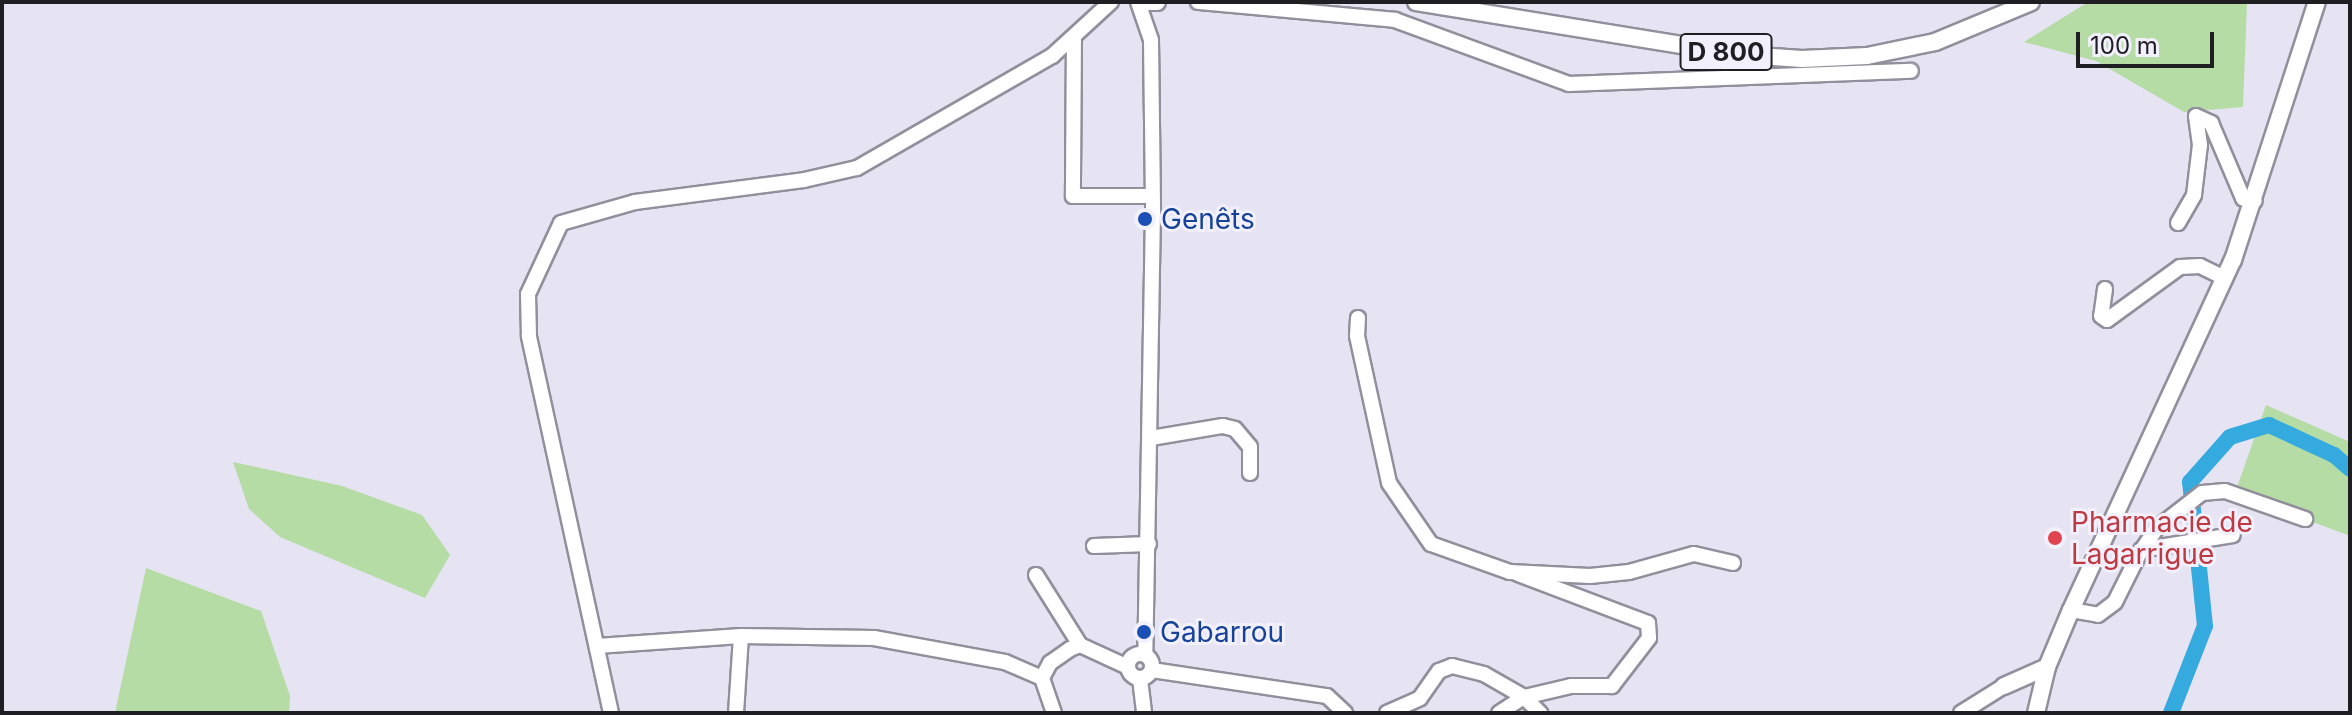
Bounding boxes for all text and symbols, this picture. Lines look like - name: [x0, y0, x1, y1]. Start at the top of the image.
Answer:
- scale bar: [2080, 16, 2218, 66]
- road number: D 800: [1678, 30, 1774, 74]
- text: 100 m: [2090, 31, 2158, 60]
- place label: Genêts: [1161, 202, 1255, 236]
- marker: Genêts: [1136, 210, 1154, 228]
- place label: Pharmacie de Lagarrigue: [2071, 505, 2253, 571]
- marker: Pharmacie de Lagarrigue: [2046, 529, 2064, 547]
- place label: Gabarrou: [1160, 615, 1284, 649]
- marker: Gabarrou: [1135, 623, 1153, 641]

